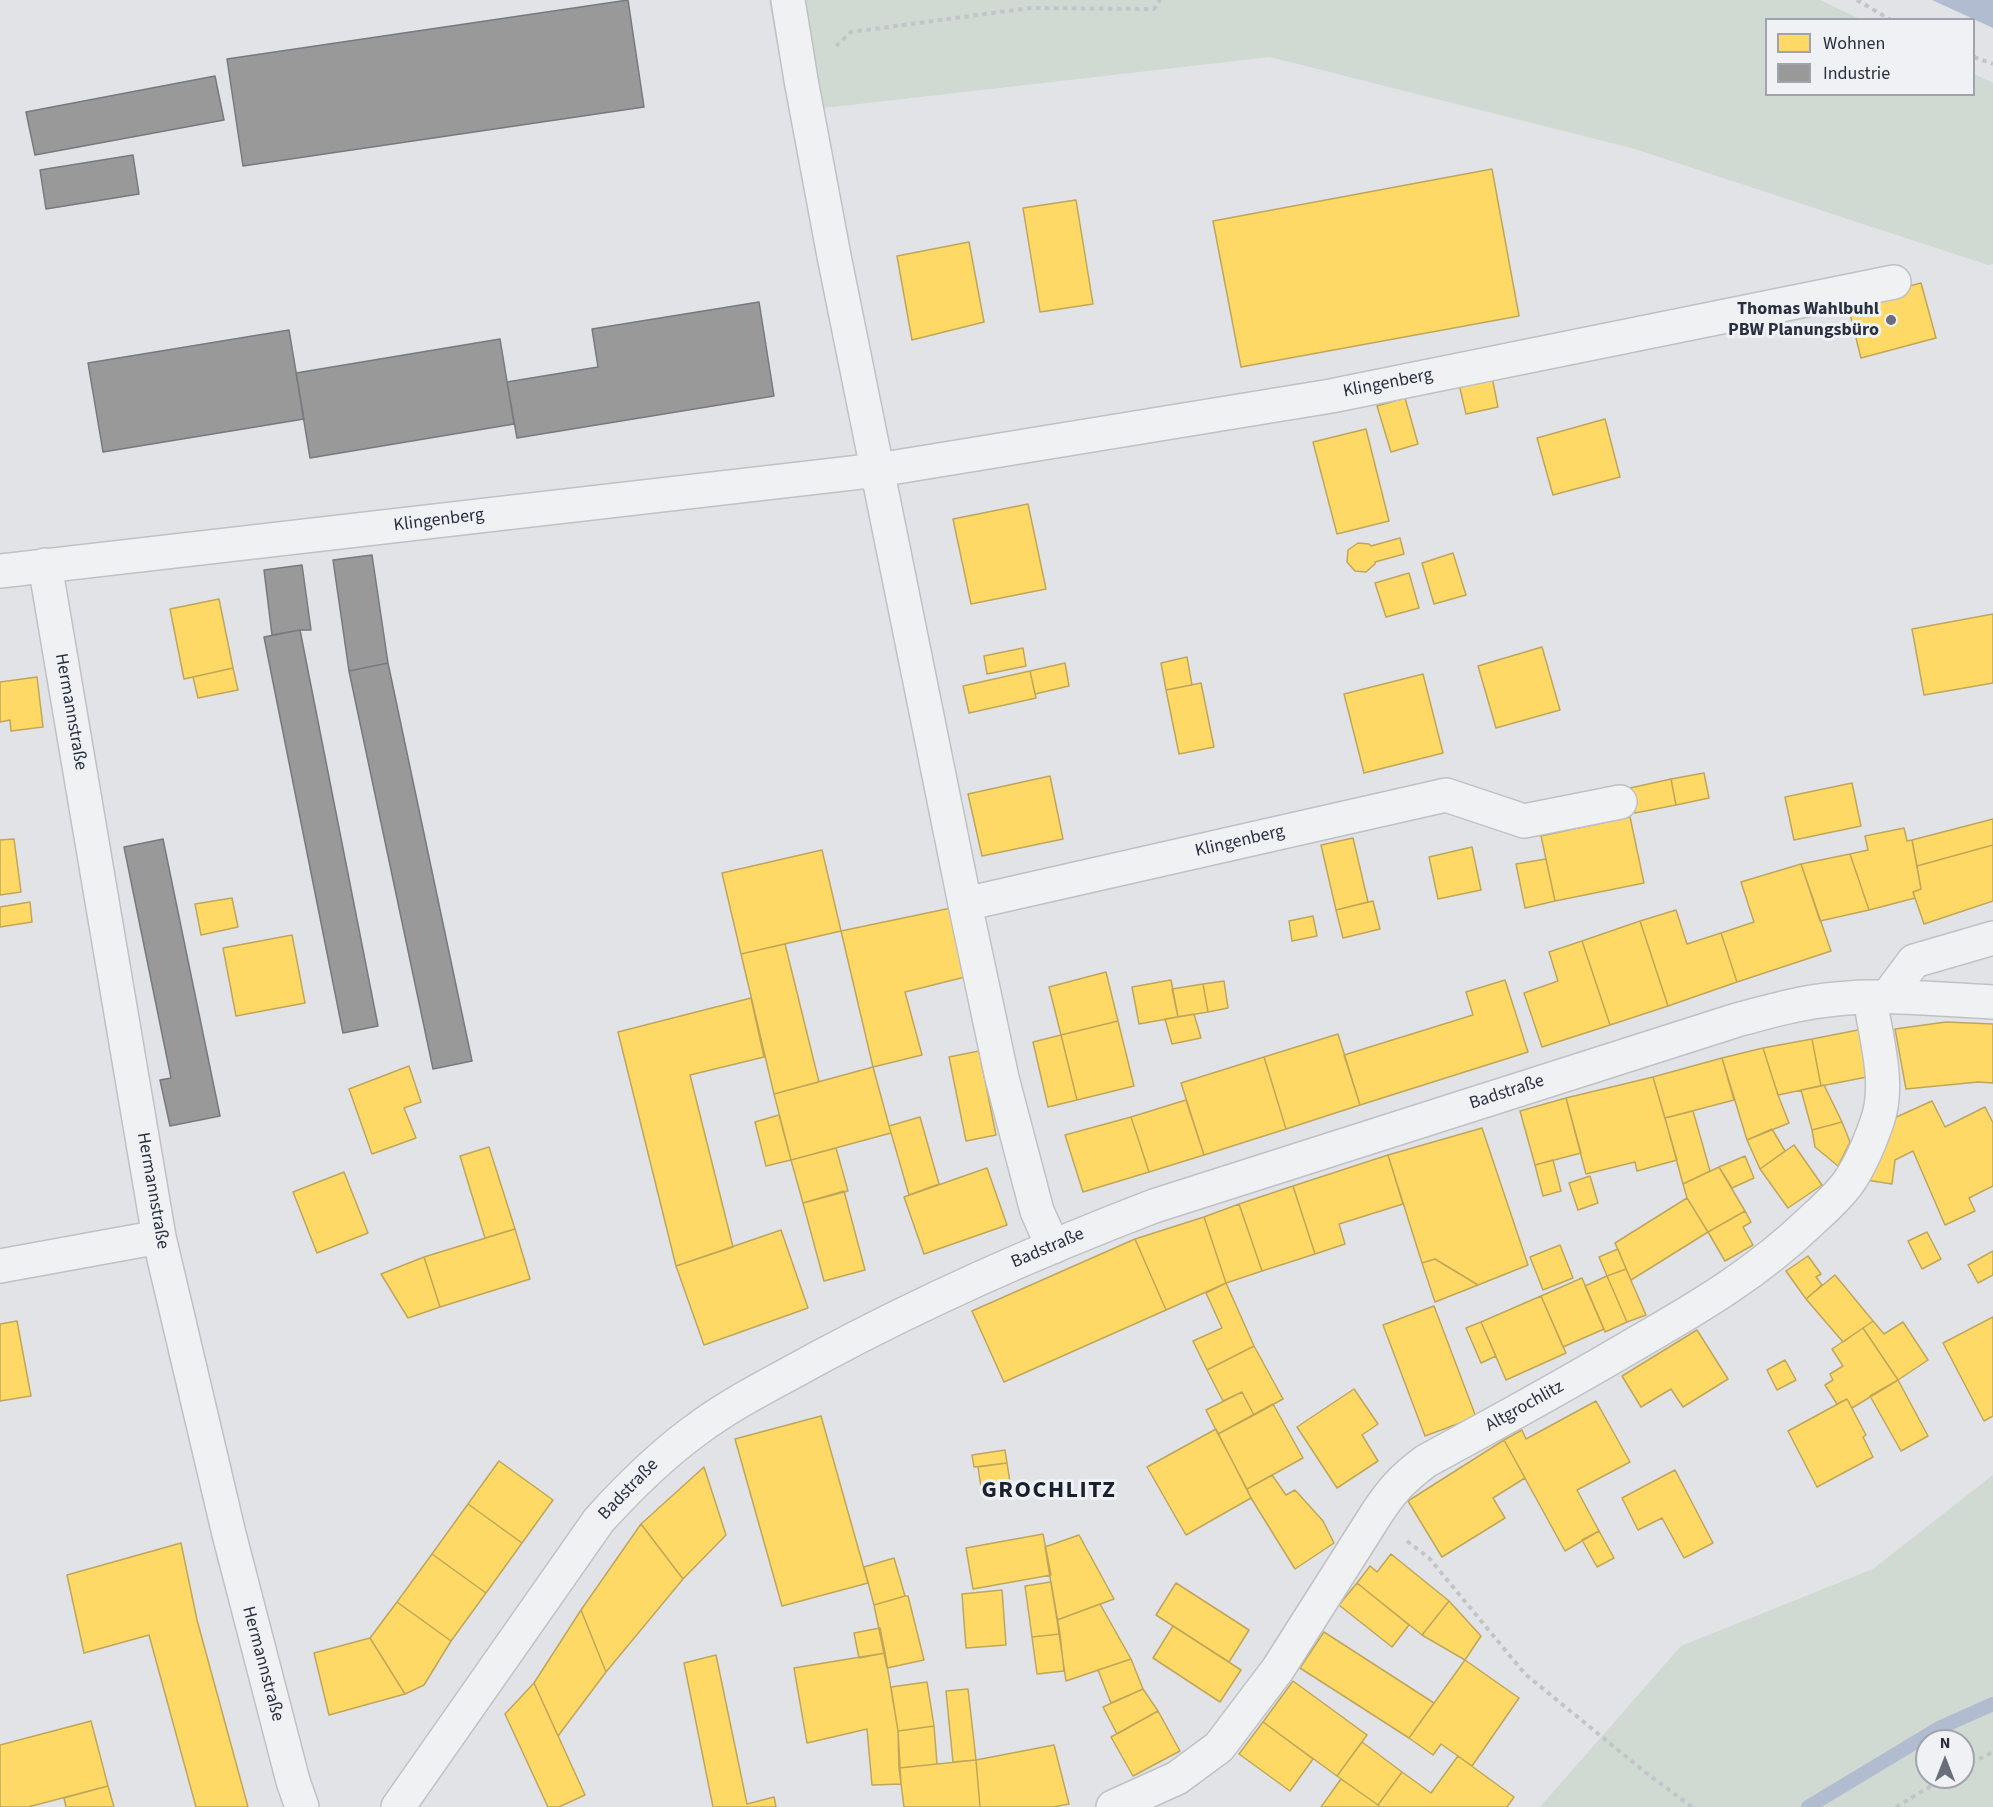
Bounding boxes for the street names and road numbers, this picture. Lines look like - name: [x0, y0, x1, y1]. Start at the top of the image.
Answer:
- street label: Klingenberg: [1341, 365, 1435, 403]
- street label: Klingenberg: [393, 505, 485, 537]
- street label: Hermannstraße: [49, 652, 91, 772]
- street label: Klingenberg: [1193, 821, 1287, 863]
- street label: Badstraße: [1467, 1071, 1547, 1115]
- street label: Hermannstraße: [131, 1131, 173, 1251]
- street label: Badstraße: [1008, 1224, 1088, 1274]
- street label: Altgrochlitz: [1482, 1377, 1568, 1437]
- street label: Badstraße: [594, 1455, 664, 1525]
- street label: Hermannstraße: [236, 1604, 288, 1724]

